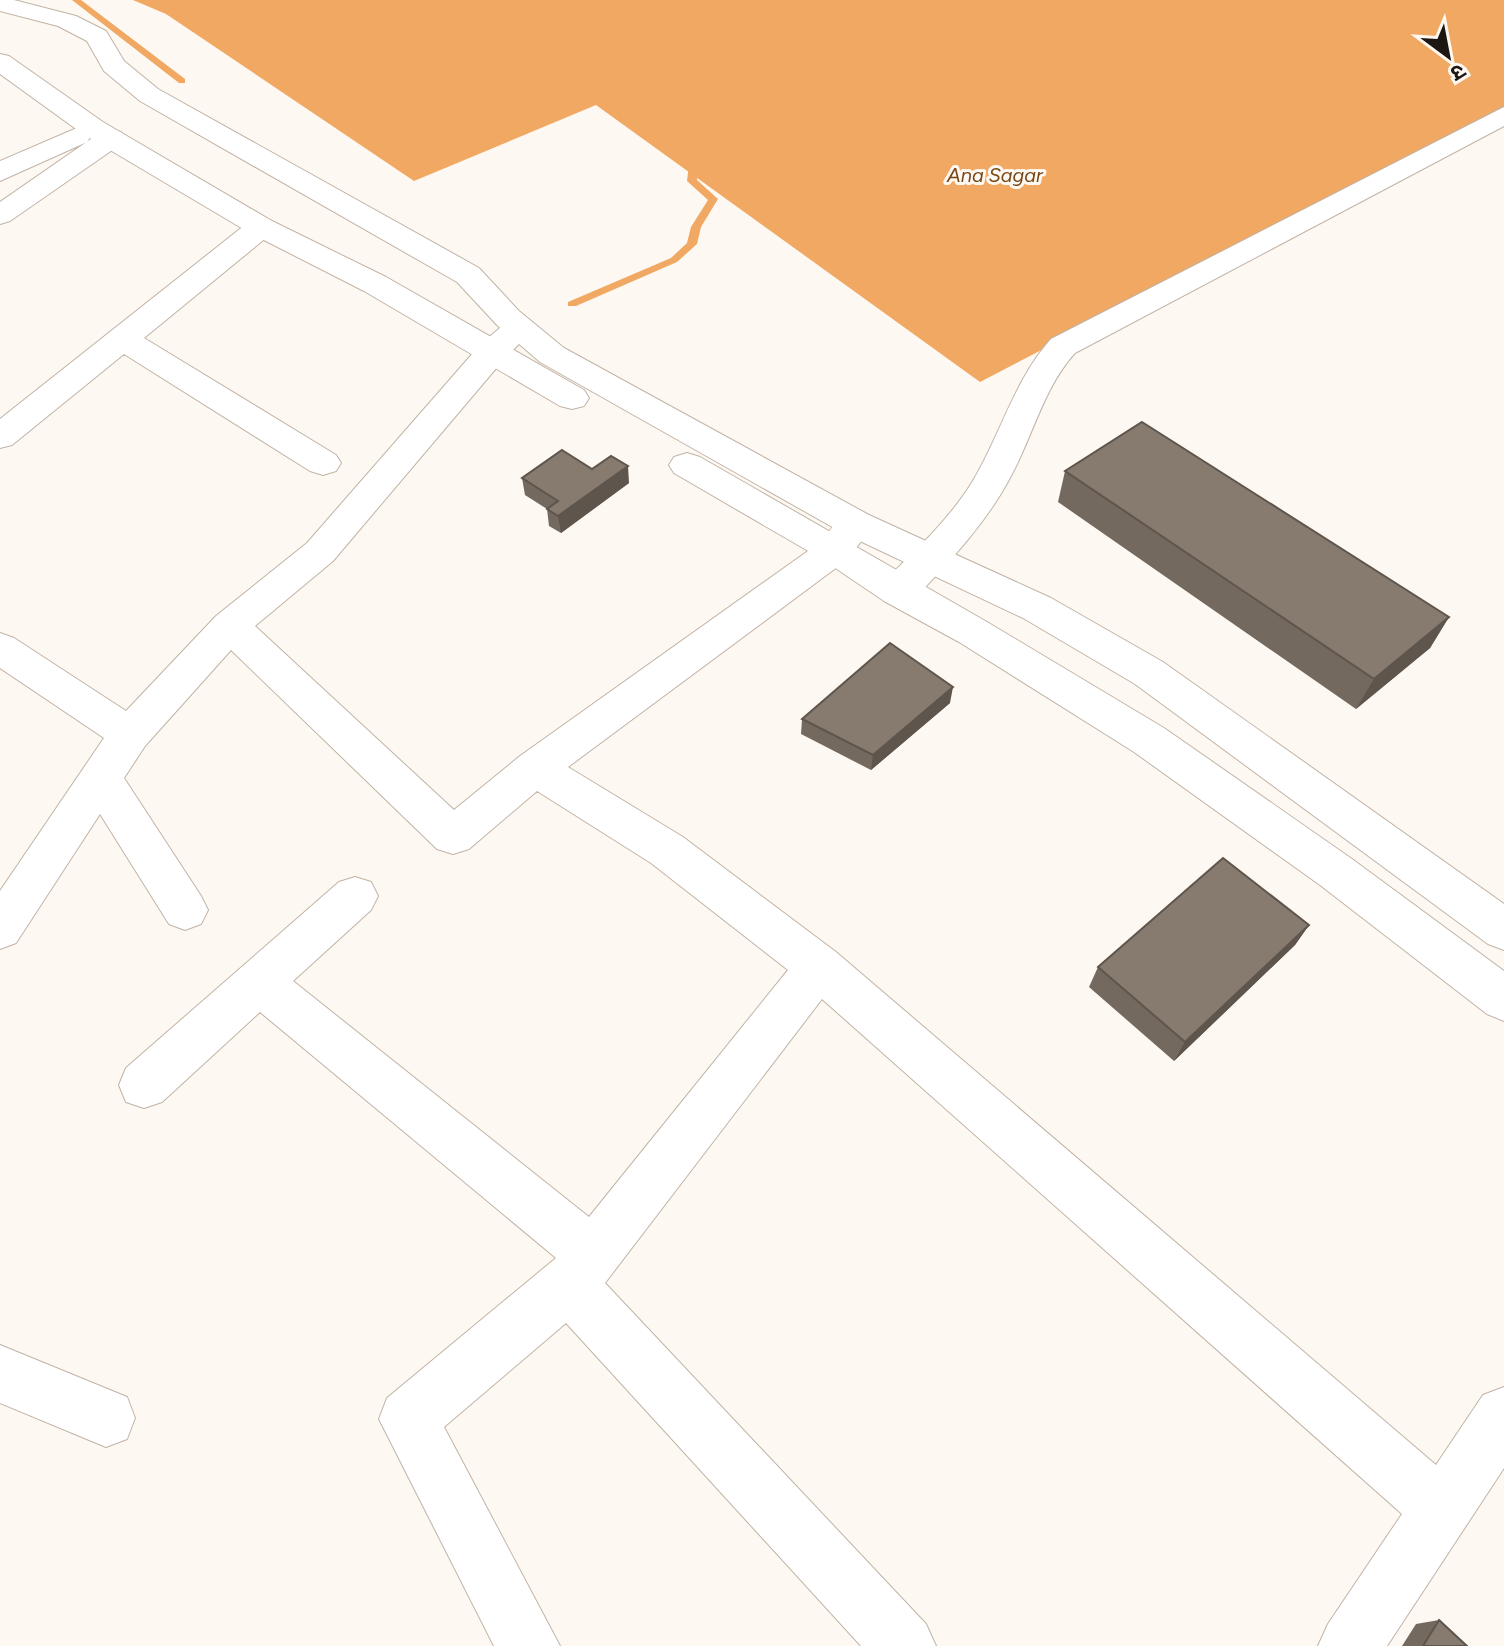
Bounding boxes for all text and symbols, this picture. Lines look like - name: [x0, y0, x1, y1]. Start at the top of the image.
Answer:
- north arrow: [1408, 16, 1488, 96]
- text: उ: [1445, 58, 1471, 88]
- water label: Ana Sagar: [946, 163, 1044, 187]

